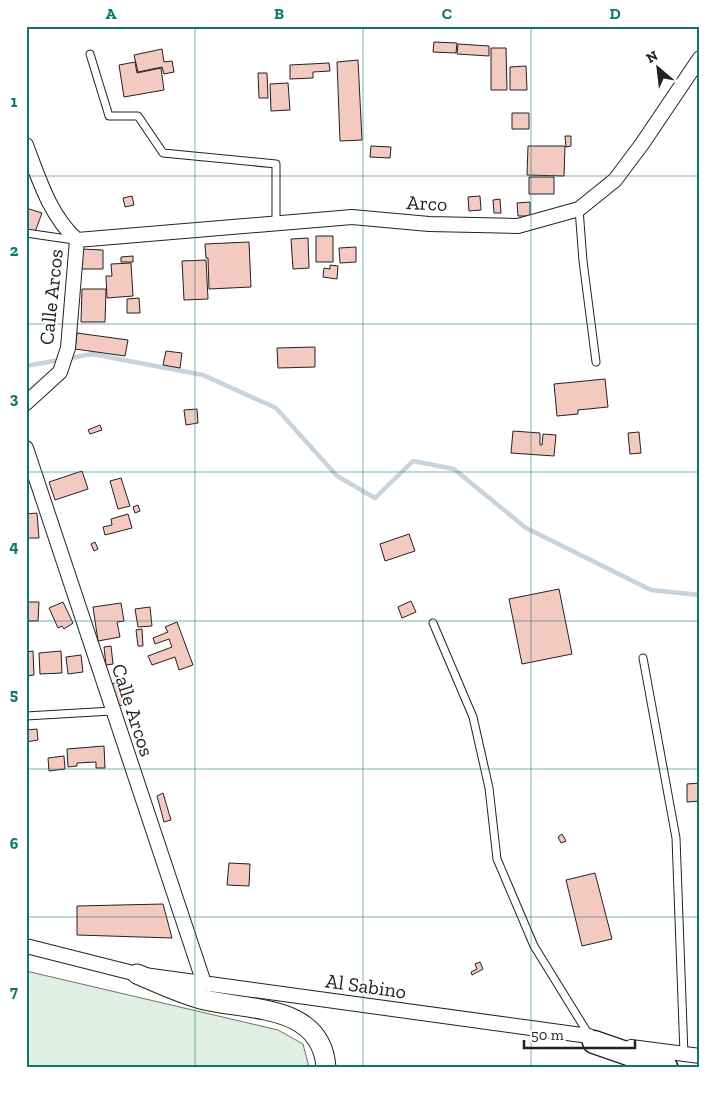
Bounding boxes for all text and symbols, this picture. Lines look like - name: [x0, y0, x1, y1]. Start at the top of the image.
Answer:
- text: A: [106, 4, 117, 23]
- text: B: [274, 4, 284, 23]
- text: C: [442, 4, 452, 23]
- text: D: [609, 4, 621, 23]
- north arrow: [634, 42, 684, 92]
- text: N: [643, 47, 661, 67]
- text: 1: [11, 92, 18, 111]
- street label: Arco: [406, 190, 448, 216]
- text: 2: [10, 241, 19, 260]
- street label: Calle Arcos: [34, 248, 68, 346]
- text: 3: [10, 389, 19, 408]
- text: 4: [9, 537, 19, 556]
- street label: Calle Arcos: [107, 661, 159, 759]
- text: 5: [10, 685, 18, 704]
- text: 6: [10, 834, 19, 853]
- street label: Al Sabino: [324, 968, 408, 1004]
- text: 7: [10, 982, 18, 1001]
- scale bar: [524, 1018, 635, 1050]
- text: 50 m: [531, 1026, 564, 1044]

